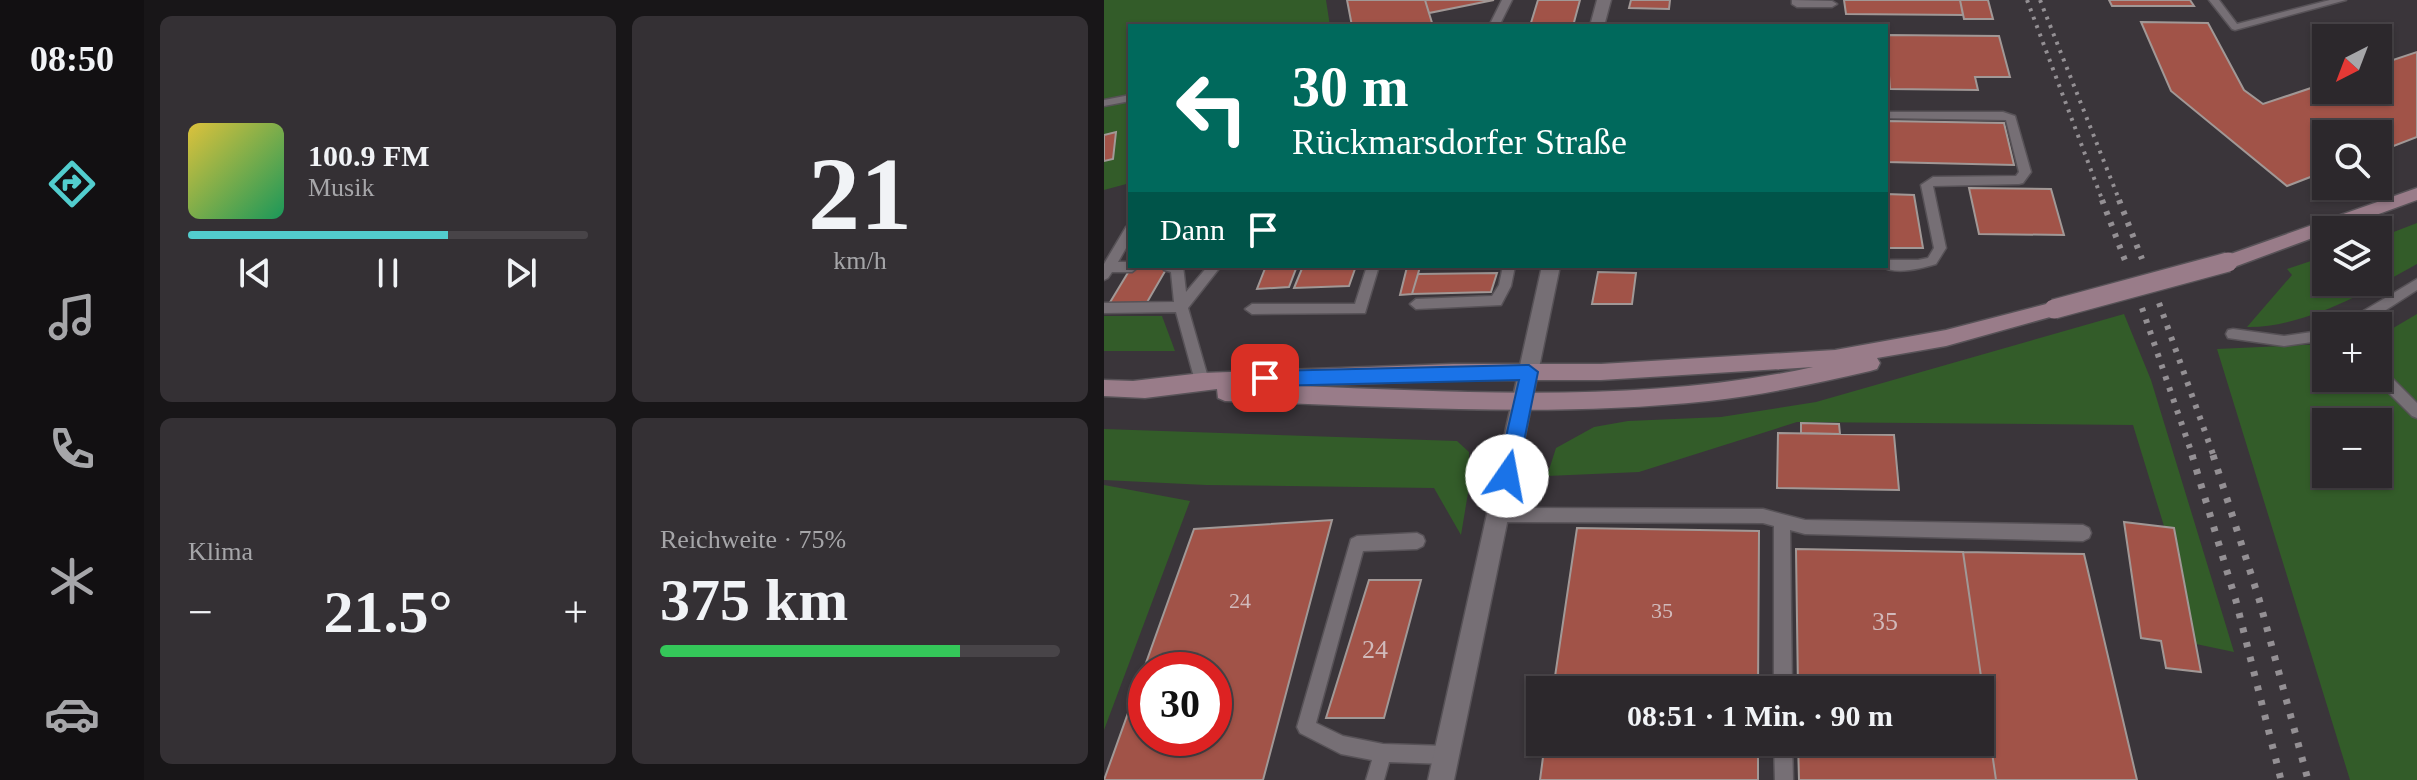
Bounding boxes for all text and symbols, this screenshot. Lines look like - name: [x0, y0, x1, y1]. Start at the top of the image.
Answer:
- north arrow: [2312, 24, 2392, 104]
- map controls: [2312, 24, 2392, 488]
- text: 08:50: [30, 39, 114, 79]
- icon: left: [1160, 56, 1264, 160]
- text: 30 m: [1292, 56, 1409, 118]
- button: search: [2312, 120, 2392, 200]
- text: Rückmarsdorfer Straße: [1292, 122, 1627, 162]
- text: 21: [808, 136, 912, 251]
- text: 100.9 FM: [308, 139, 430, 172]
- icon: directions: [44, 156, 100, 212]
- text: Musik: [308, 173, 374, 202]
- icon: arrive: [1241, 208, 1285, 252]
- text: Dann: [1160, 213, 1225, 246]
- button: layers: [2312, 216, 2392, 296]
- text: km/h: [833, 246, 887, 275]
- icon: previous: [233, 251, 277, 295]
- icon: pause: [366, 251, 410, 295]
- icon: next: [499, 251, 543, 295]
- icon: music: [44, 289, 100, 345]
- button: +: [2312, 312, 2392, 392]
- pin: [1231, 344, 1299, 412]
- icon: arrive: [1243, 356, 1287, 400]
- button: −: [2312, 408, 2392, 488]
- icon: phone: [44, 421, 100, 477]
- position arrow: [1465, 434, 1549, 518]
- text: Reichweite · 75%: [660, 525, 846, 554]
- text: Klima: [188, 537, 253, 566]
- icon: climate: [44, 553, 100, 609]
- text: 375 km: [660, 567, 848, 633]
- text: 21.5°: [324, 579, 453, 645]
- text: −: [188, 588, 213, 637]
- text: +: [563, 588, 588, 637]
- house number: 24: [1229, 588, 1251, 613]
- house number: 35: [1651, 598, 1673, 623]
- house number: 35: [1872, 607, 1898, 636]
- house number: 24: [1362, 635, 1388, 664]
- speed limit sign: 30: [1128, 652, 1232, 756]
- icon: car: [44, 686, 100, 742]
- text: 08:51 · 1 Min. · 90 m: [1627, 699, 1893, 732]

